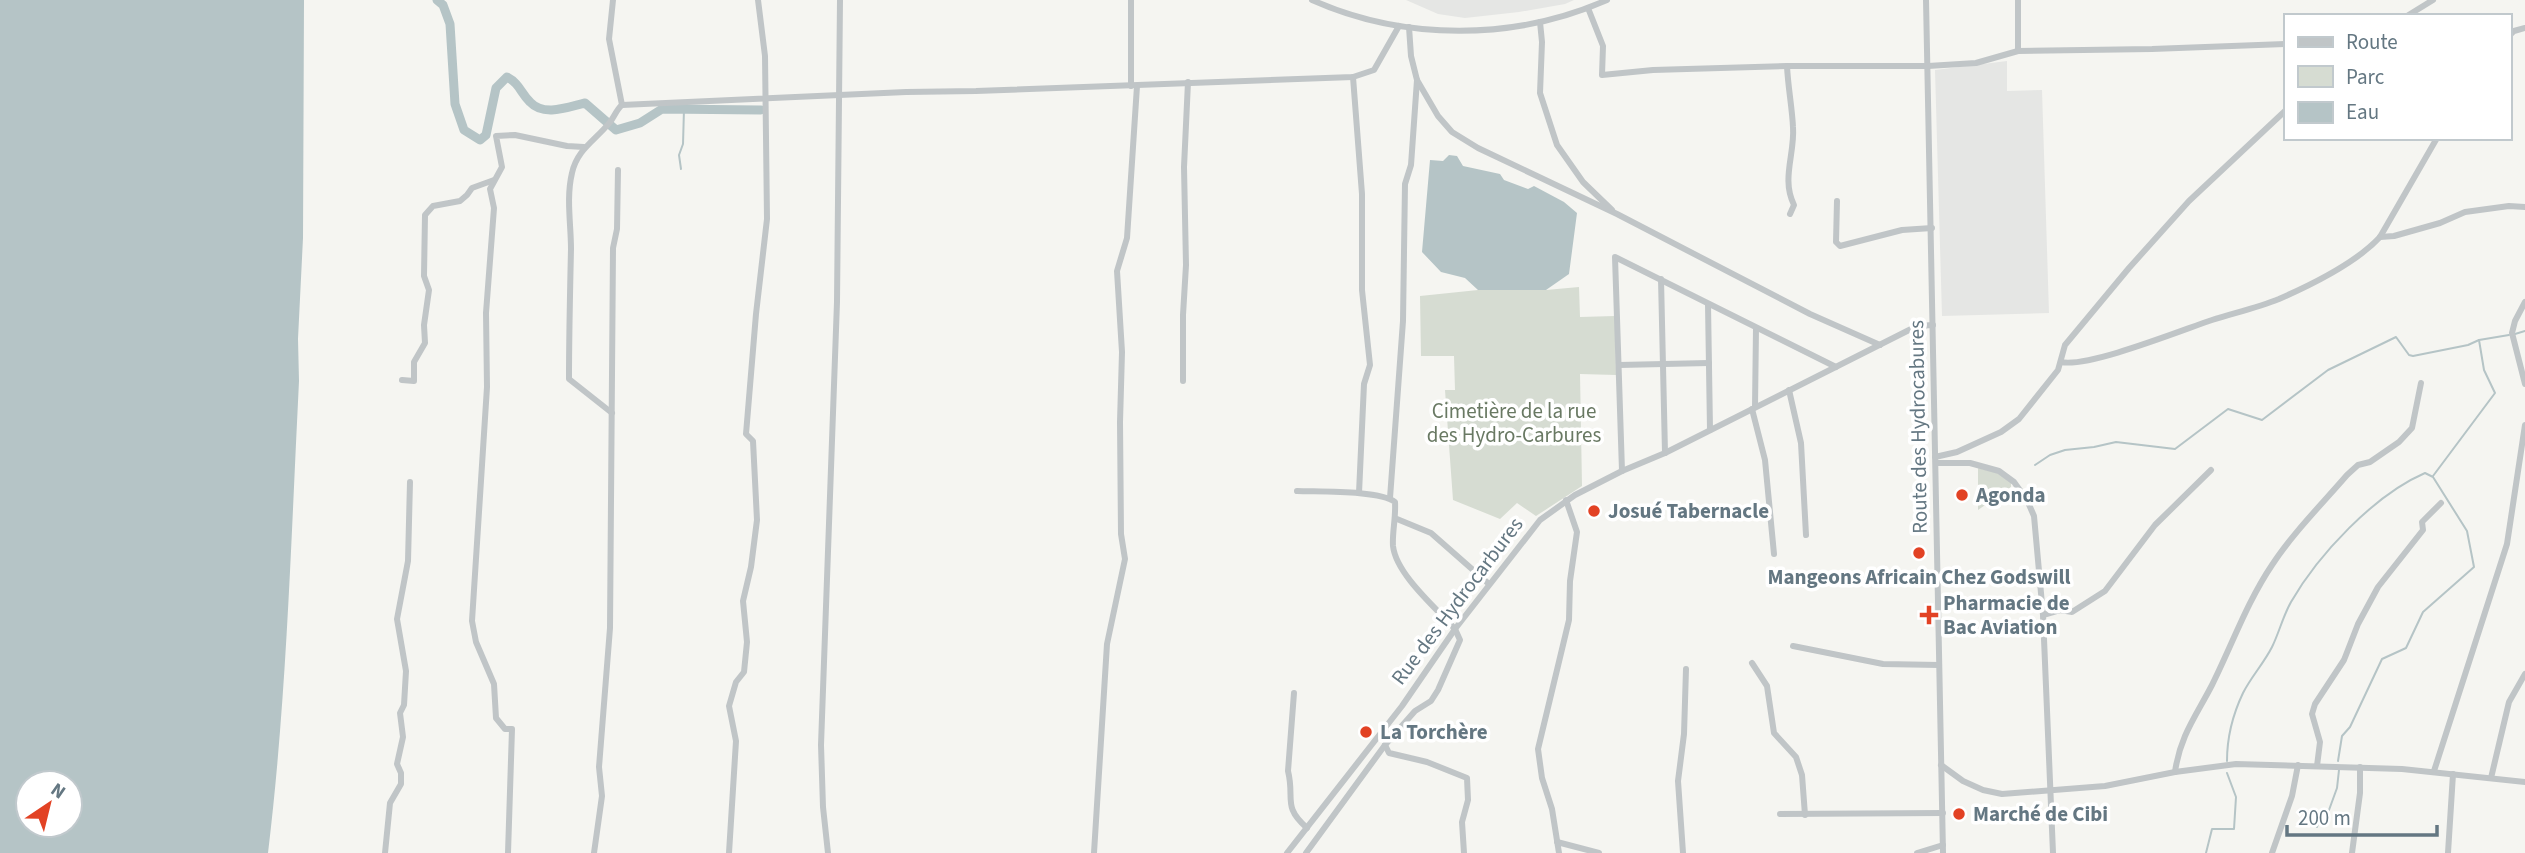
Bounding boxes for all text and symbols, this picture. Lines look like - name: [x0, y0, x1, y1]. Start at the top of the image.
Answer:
- legend: [2284, 14, 2511, 140]
- text: Route: [2346, 27, 2398, 57]
- text: Parc: [2346, 62, 2385, 92]
- text: Eau: [2346, 97, 2379, 127]
- street label: Route des Hydrocabures: [1901, 320, 1935, 534]
- park label: Cimetière de la rue des Hydro-Carbures: [1427, 396, 1601, 450]
- place label: Agonda: [1975, 480, 2046, 510]
- marker: Agonda: [1954, 487, 1970, 503]
- place label: Josué Tabernacle: [1608, 496, 1769, 526]
- marker: Josué Tabernacle: [1586, 503, 1602, 519]
- street label: Rue des Hydrocarbures: [1384, 511, 1530, 691]
- marker: Mangeons Africain Chez Godswill: [1911, 545, 1927, 561]
- place label: Mangeons Africain Chez Godswill: [1767, 562, 2071, 592]
- place label: Pharmacie de Bac Aviation: [1943, 588, 2070, 642]
- marker: Pharmacie de Bac Aviation: [1921, 607, 1937, 623]
- place label: La Torchère: [1380, 717, 1488, 747]
- marker: La Torchère: [1358, 724, 1374, 740]
- north arrow: [14, 769, 84, 839]
- text: N: [45, 777, 71, 806]
- scale bar: [2287, 794, 2438, 838]
- place label: Marché de Cibi: [1973, 799, 2108, 829]
- text: 200 m: [2298, 803, 2351, 833]
- marker: Marché de Cibi: [1951, 806, 1967, 822]

